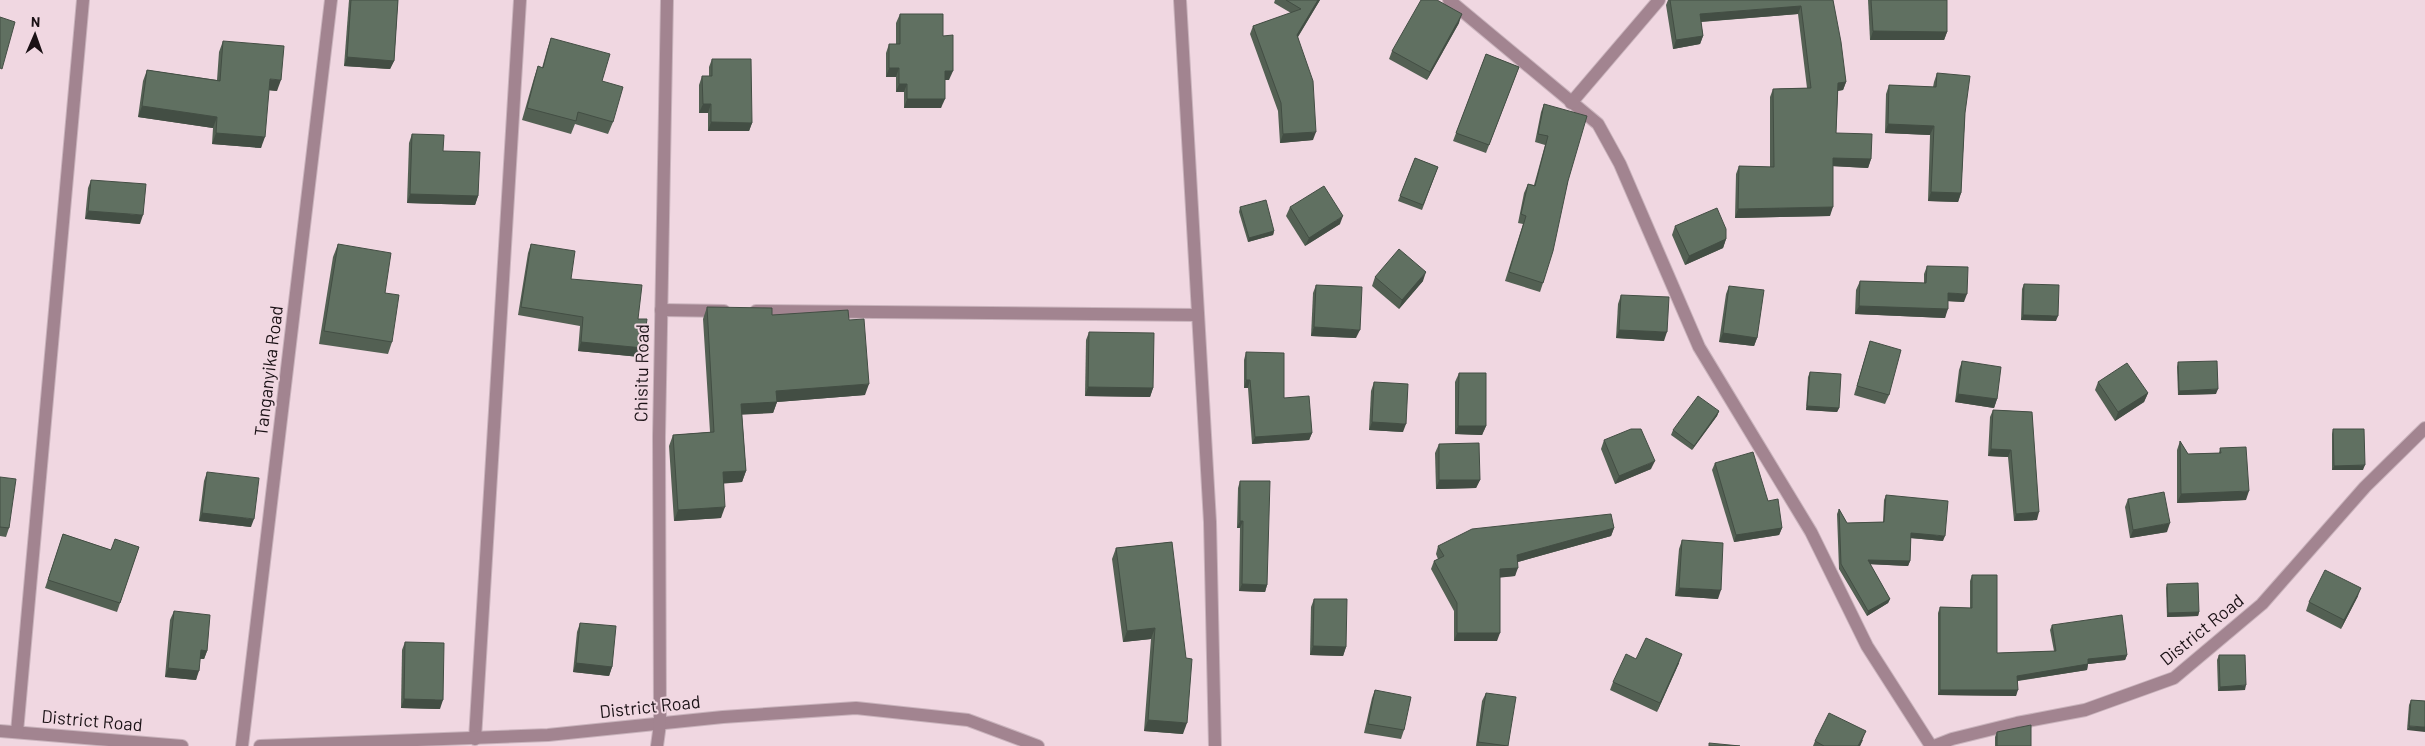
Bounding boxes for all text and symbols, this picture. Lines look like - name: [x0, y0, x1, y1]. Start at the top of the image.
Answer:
- north arrow: [10, 10, 60, 60]
- text: N: [31, 13, 40, 30]
- street label: Tanganyika Road: [249, 304, 287, 438]
- street label: Chisitu Road: [629, 324, 653, 422]
- street label: District Road: [2155, 589, 2248, 670]
- street label: District Road: [598, 690, 701, 722]
- street label: District Road: [41, 705, 144, 735]

